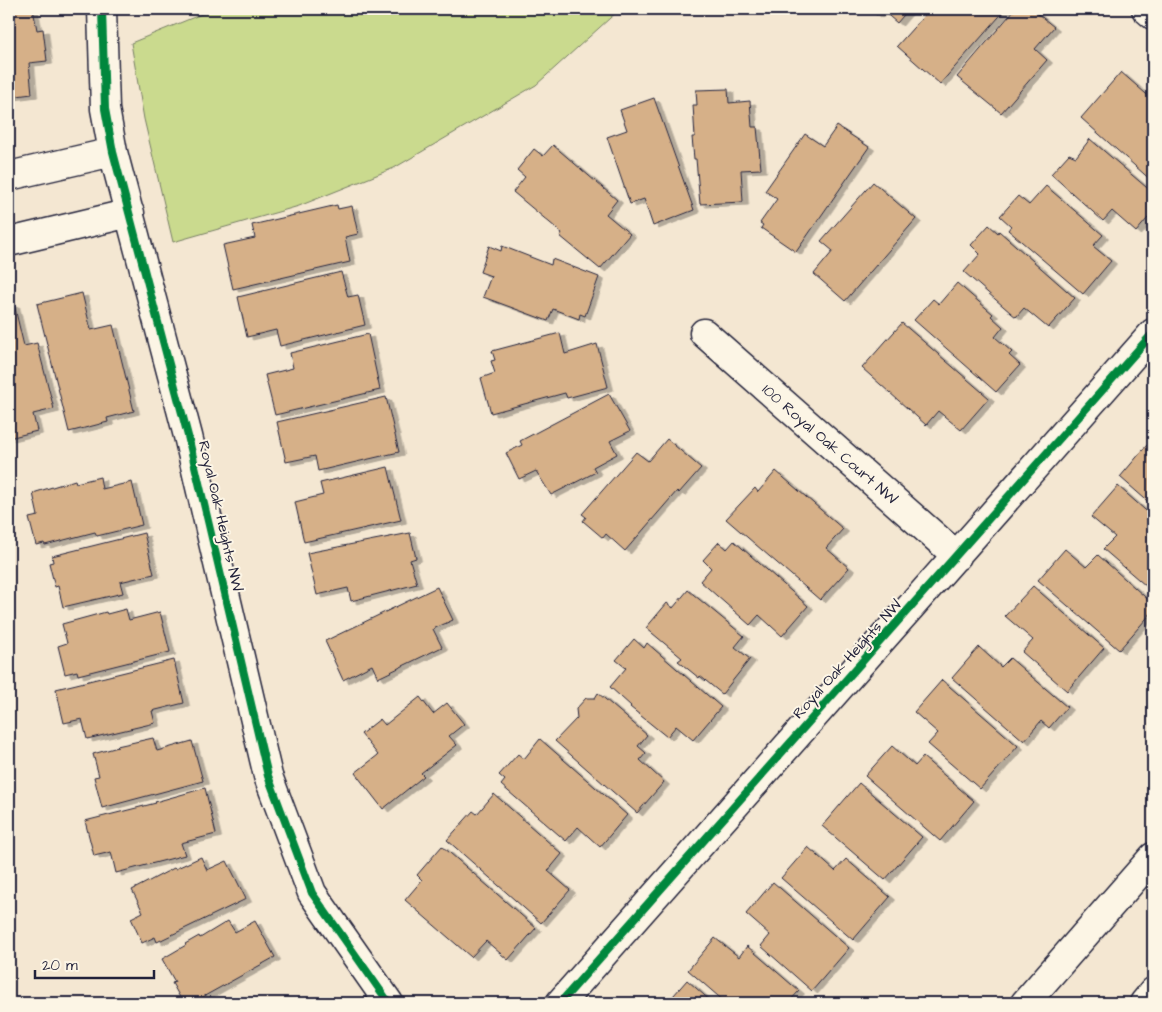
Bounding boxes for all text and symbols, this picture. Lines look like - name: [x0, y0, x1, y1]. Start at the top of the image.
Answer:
- street label: 100 Royal Oak Court NW: [757, 379, 902, 510]
- street label: Royal Oak Heights NW: [192, 439, 248, 594]
- street label: Royal Oak Heights NW: [788, 595, 907, 724]
- scale bar: [35, 947, 154, 979]
- text: 20 m: [42, 955, 78, 976]

